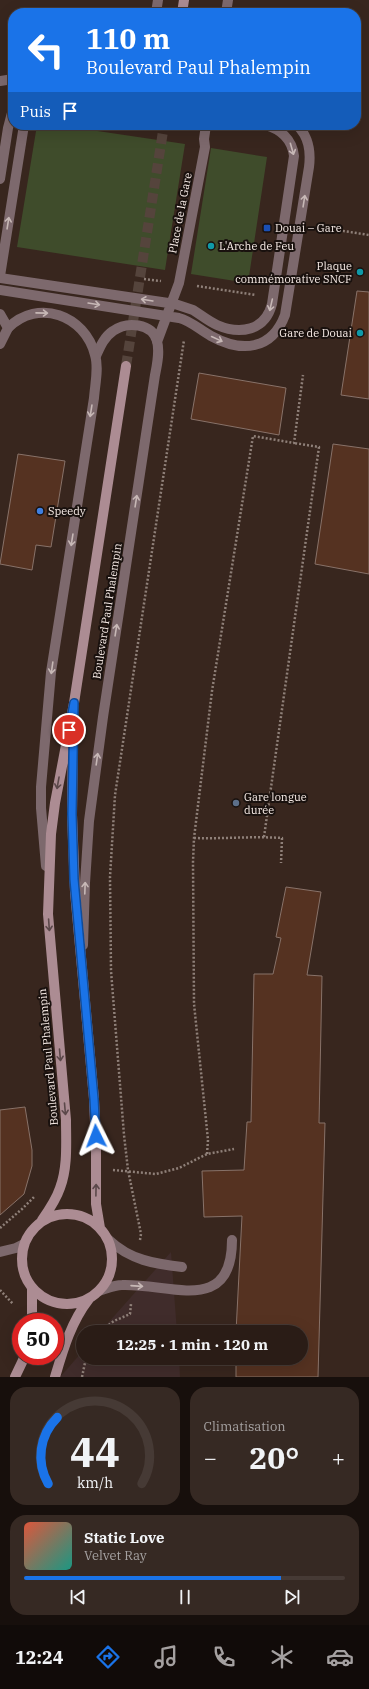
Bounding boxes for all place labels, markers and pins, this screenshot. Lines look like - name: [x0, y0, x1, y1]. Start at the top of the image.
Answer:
- place label: Douai – Gare: [275, 221, 342, 235]
- marker: Douai – Gare: [262, 223, 272, 233]
- place label: L'Arche de Feu: [219, 239, 294, 253]
- marker: L'Arche de Feu: [206, 241, 216, 251]
- place label: Plaque commémorative SNCF: [235, 259, 352, 286]
- marker: Plaque commémorative SNCF: [355, 267, 365, 277]
- place label: Gare de Douai: [279, 326, 353, 340]
- marker: Gare de Douai: [355, 328, 365, 338]
- place label: Speedy: [48, 504, 86, 518]
- marker: Speedy: [35, 506, 45, 516]
- pin: [52, 713, 86, 747]
- place label: Gare longue durée: [244, 790, 307, 817]
- marker: Gare longue durée: [231, 798, 241, 808]

